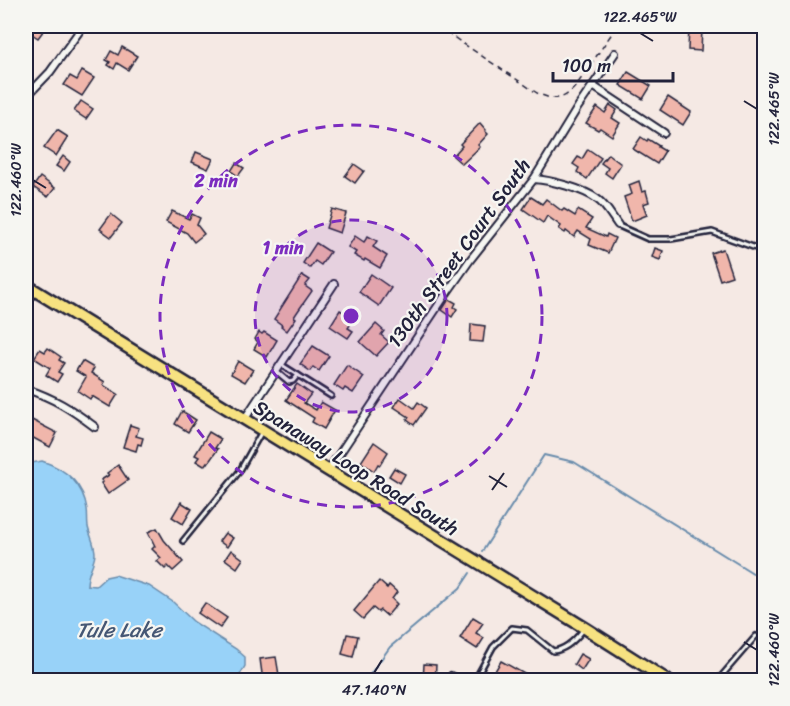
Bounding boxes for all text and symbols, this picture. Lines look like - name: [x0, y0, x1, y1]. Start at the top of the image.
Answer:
- text: 122.465°W: [603, 4, 677, 30]
- scale bar: [553, 45, 673, 83]
- text: 100 m: [562, 50, 611, 82]
- text: 122.465°W: [761, 72, 787, 146]
- text: 122.460°W: [3, 143, 29, 217]
- street label: 130th Street Court South: [378, 151, 540, 355]
- text: 2 min: [193, 165, 238, 197]
- text: 1 min: [263, 232, 304, 264]
- centre of rings: [341, 306, 361, 326]
- street label: Spanaway Loop Road South: [246, 390, 466, 546]
- water label: Tule Lake: [76, 611, 164, 649]
- text: 122.460°W: [761, 613, 787, 687]
- text: 47.140°N: [342, 677, 407, 703]

